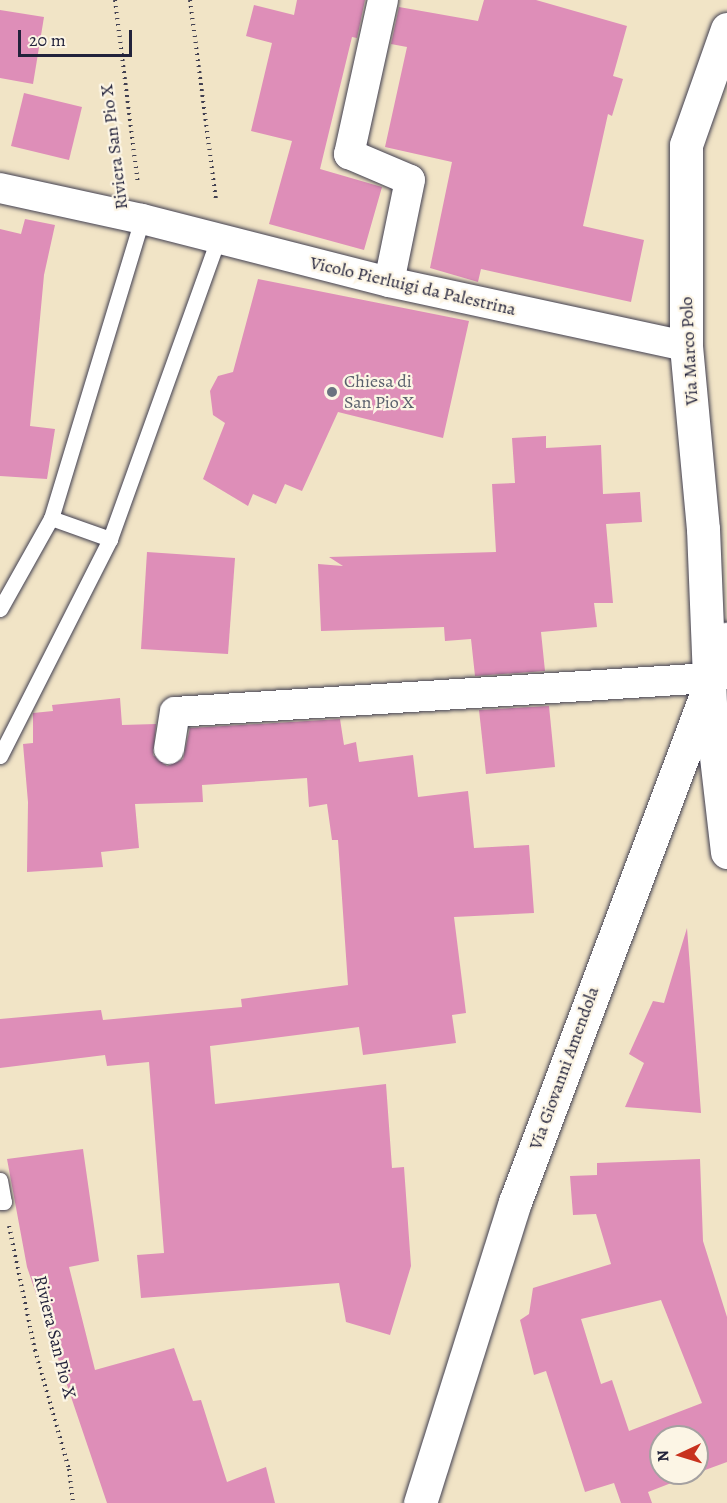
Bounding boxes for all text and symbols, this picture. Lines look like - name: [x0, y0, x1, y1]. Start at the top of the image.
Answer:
- scale bar: [21, 18, 135, 56]
- text: 20 m: [29, 28, 66, 52]
- street label: Riviera San Pio X: [96, 83, 132, 211]
- street label: Vicolo Pierluigi da Palestrina: [308, 252, 518, 320]
- street label: Via Marco Polo: [675, 296, 703, 406]
- place label: Chiesa di San Pio X: [344, 371, 414, 413]
- marker: Chiesa di San Pio X: [325, 385, 339, 399]
- street label: Via Giovanni Amendola: [525, 984, 603, 1152]
- street label: Riviera San Pio X: [29, 1273, 81, 1401]
- north arrow: [649, 1425, 709, 1485]
- text: N: [652, 1450, 674, 1463]

